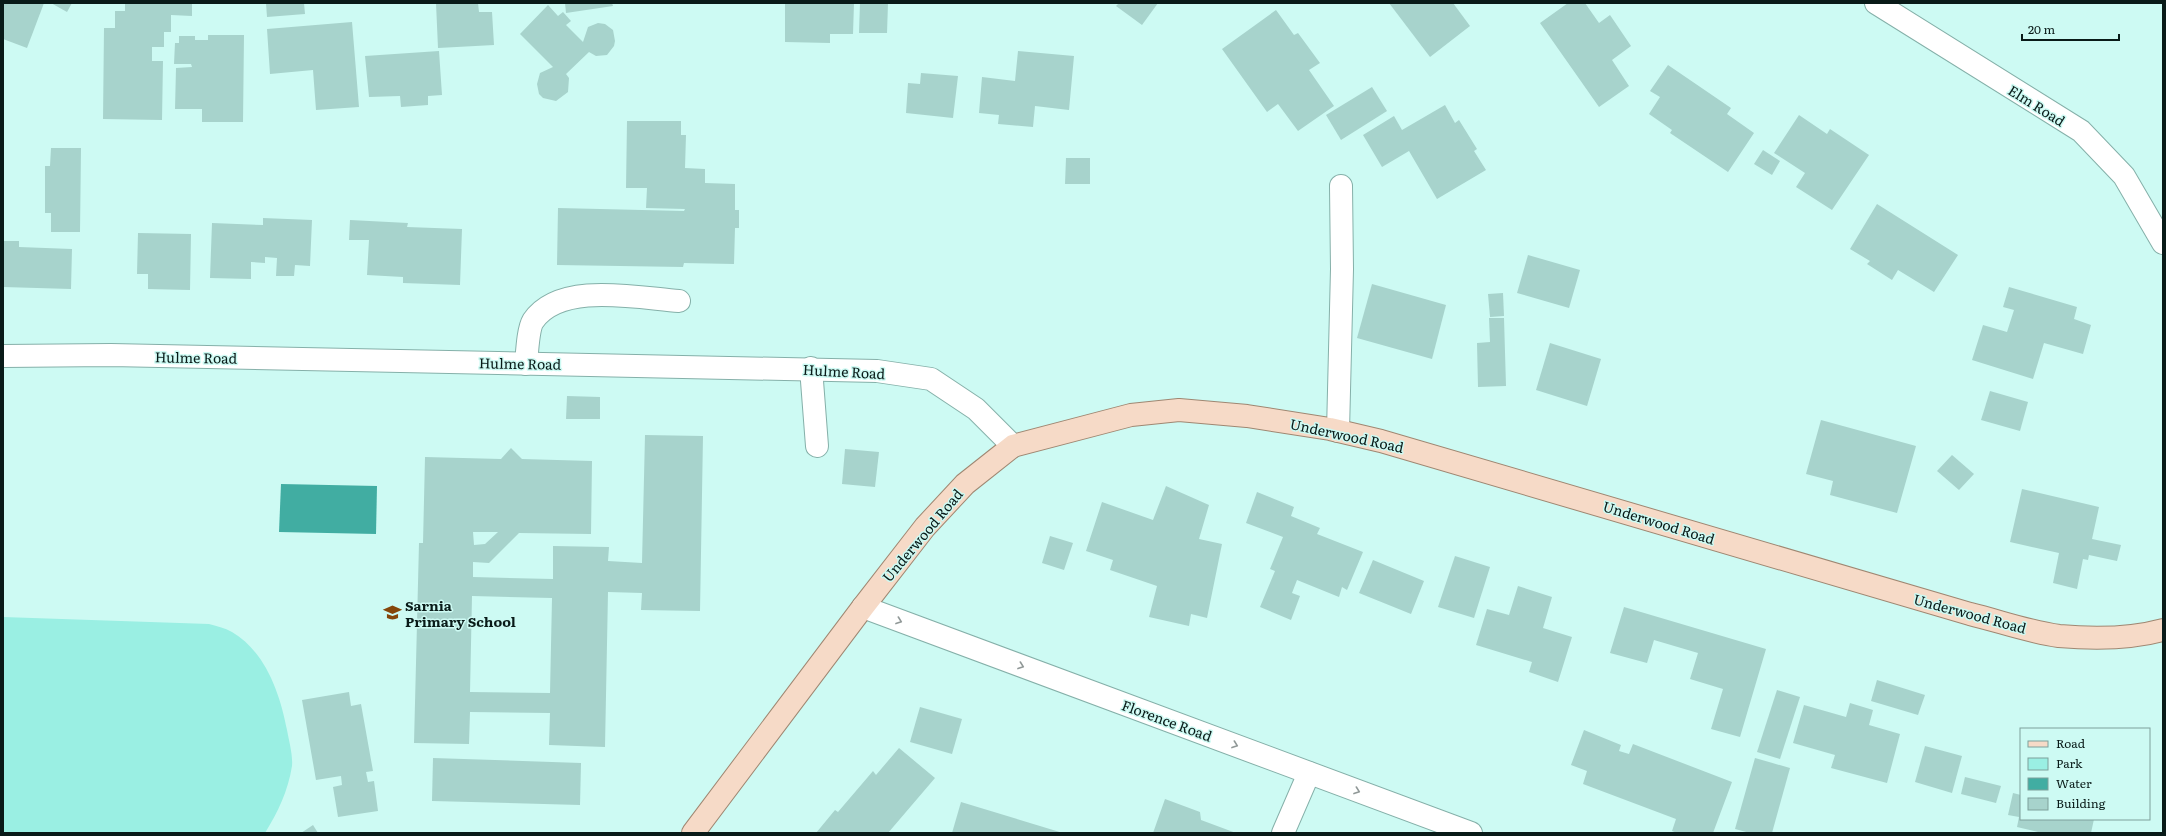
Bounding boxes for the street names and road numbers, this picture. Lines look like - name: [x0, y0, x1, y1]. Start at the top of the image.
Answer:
- street label: Elm Road: [2005, 80, 2070, 131]
- street label: Hulme Road: [155, 346, 238, 368]
- street label: Hulme Road: [479, 352, 562, 374]
- street label: Hulme Road: [802, 359, 886, 383]
- street label: Underwood Road: [1288, 413, 1406, 457]
- street label: Underwood Road: [877, 484, 967, 586]
- street label: Underwood Road: [1601, 495, 1718, 549]
- street label: Underwood Road: [1911, 588, 2029, 638]
- street label: Florence Road: [1119, 694, 1215, 746]

